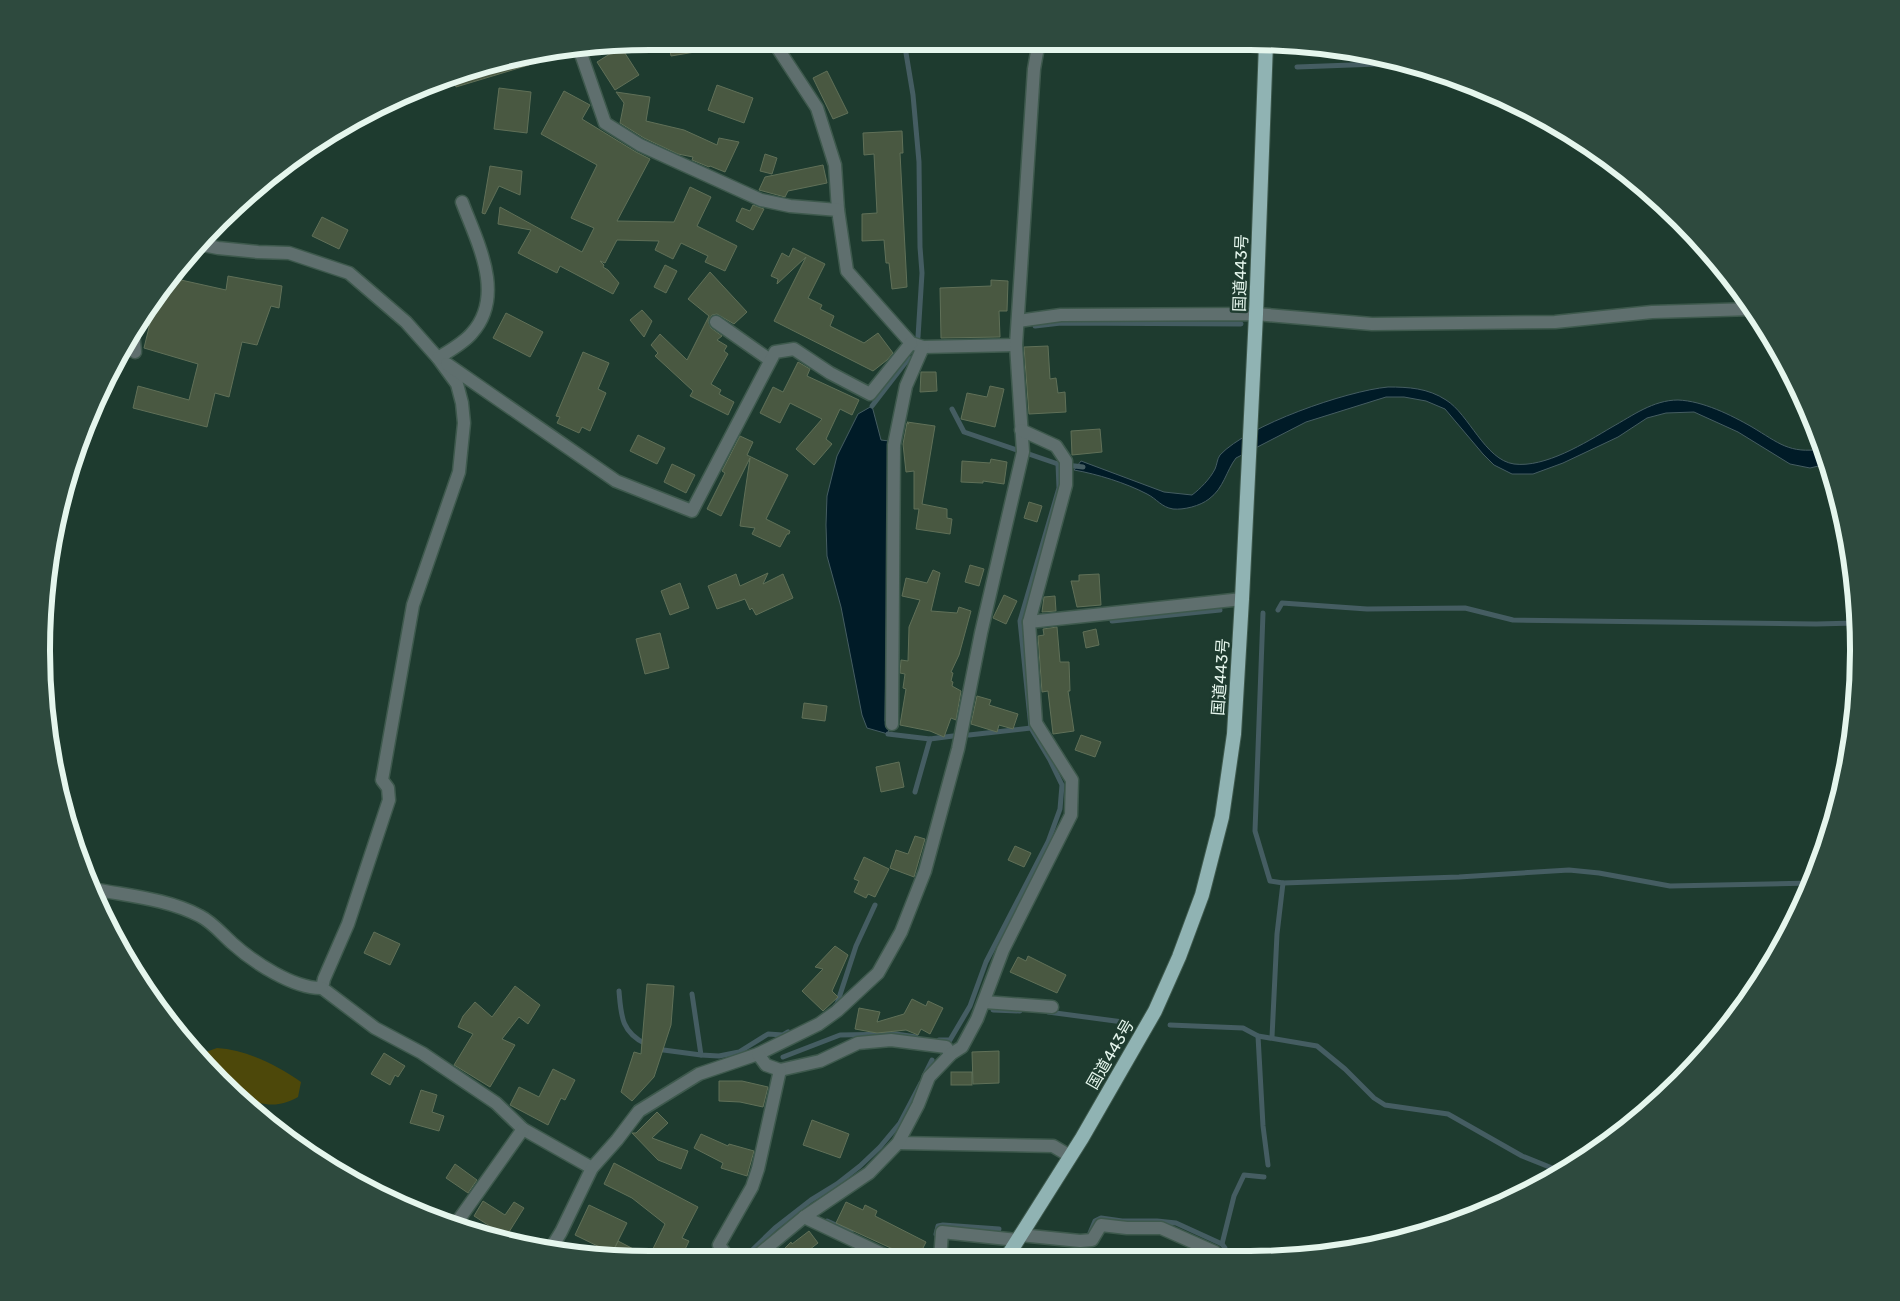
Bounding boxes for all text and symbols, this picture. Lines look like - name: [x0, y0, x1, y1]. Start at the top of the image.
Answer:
- street label: 国道443号: [1230, 234, 1251, 312]
- street label: 国道443号: [1208, 638, 1233, 716]
- street label: 国道443号: [1083, 1016, 1138, 1093]

